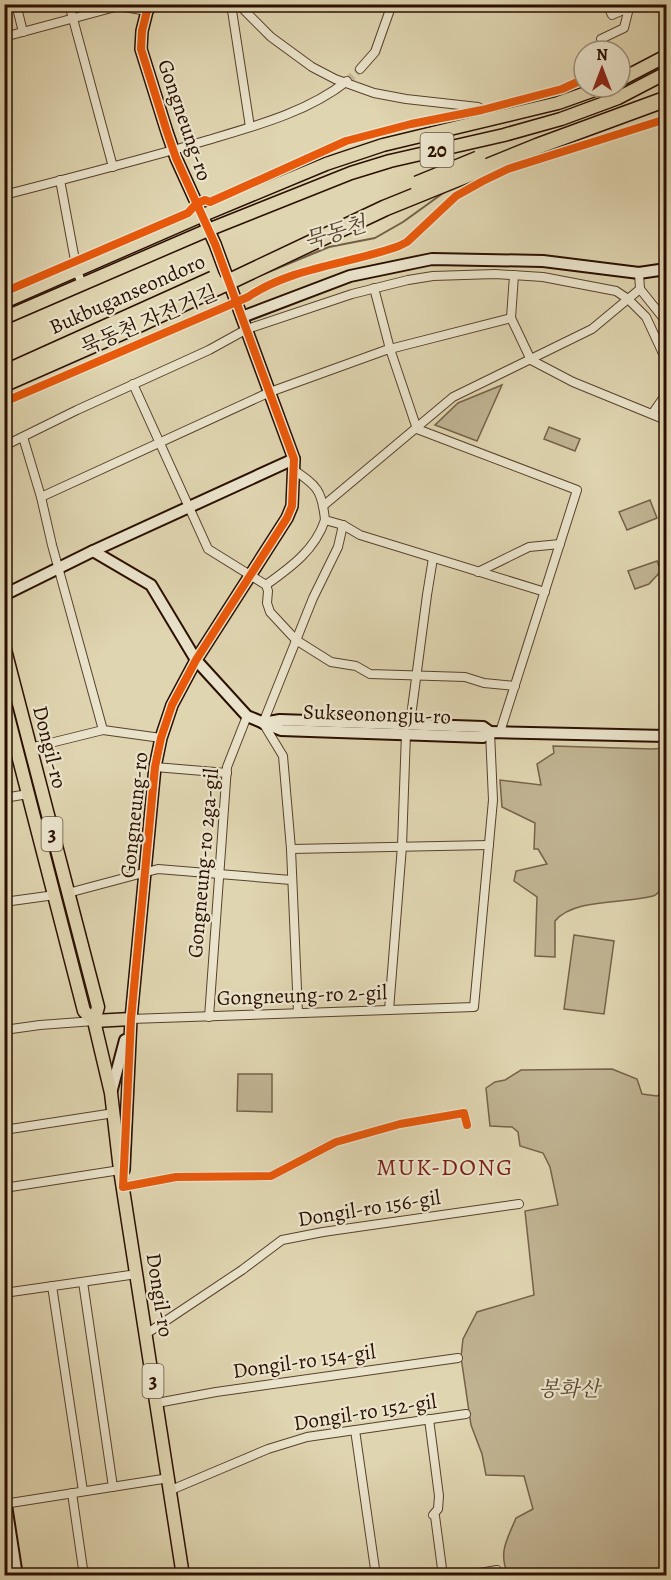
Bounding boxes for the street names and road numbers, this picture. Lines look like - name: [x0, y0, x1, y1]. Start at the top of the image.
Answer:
- street label: Gongneung-ro: [151, 56, 219, 184]
- road number: 20: [420, 133, 454, 167]
- street label: Bukbuganseondoro: [45, 247, 209, 341]
- street label: 묵동천 자전거길: [76, 279, 222, 361]
- street label: Sukseonongju-ro: [302, 697, 452, 731]
- street label: Dongil-ro: [26, 703, 74, 791]
- street label: Gongneung-ro: [113, 751, 155, 879]
- street label: Gongneung-ro 2ga-gil: [181, 767, 225, 959]
- road number: 3: [42, 817, 62, 851]
- street label: Gongneung-ro 2-gil: [216, 978, 388, 1012]
- street label: Dongil-ro 156-gil: [296, 1183, 442, 1233]
- street label: Dongil-ro: [140, 1251, 180, 1339]
- street label: Dongil-ro 154-gil: [231, 1337, 377, 1385]
- road number: 3: [142, 1364, 164, 1398]
- street label: Dongil-ro 152-gil: [291, 1387, 439, 1437]

